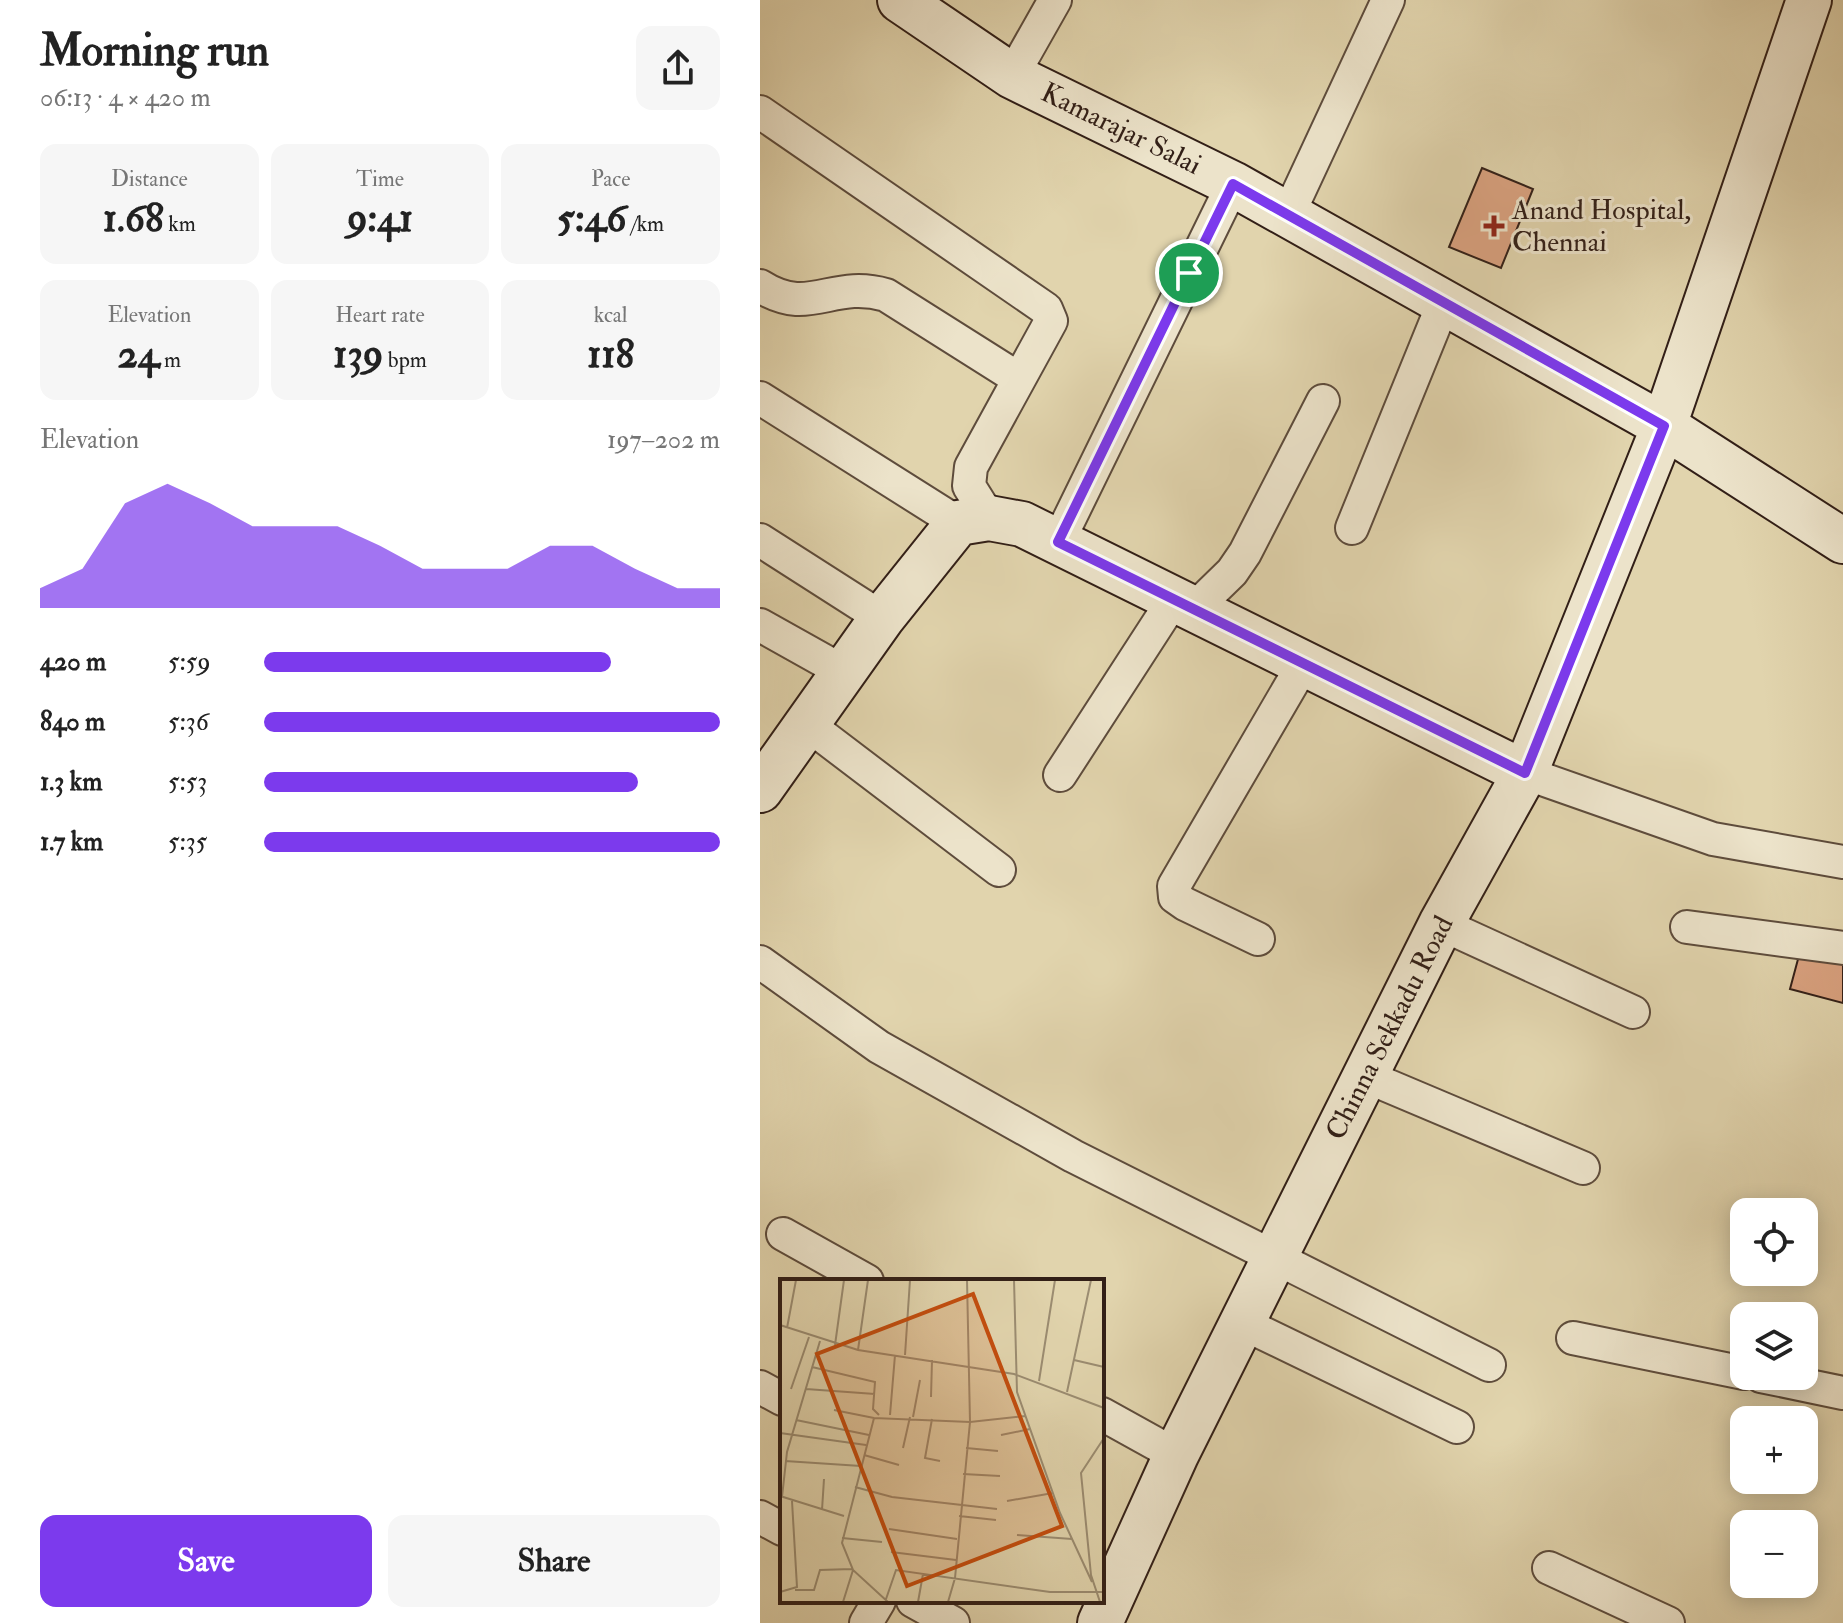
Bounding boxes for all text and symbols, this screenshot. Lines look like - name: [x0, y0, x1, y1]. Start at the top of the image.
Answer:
- text: Morning run: [40, 24, 269, 79]
- button: share: [636, 26, 720, 110]
- street label: Kamarajar Salai: [1035, 75, 1207, 183]
- text: 06:13 · 4 × 420 m: [40, 82, 211, 114]
- text: Distance: [111, 165, 188, 193]
- text: Time: [356, 165, 404, 193]
- text: Pace: [591, 165, 630, 193]
- text: 1.68: [103, 193, 164, 244]
- text: 9:41: [347, 193, 413, 244]
- text: 5:46: [557, 193, 626, 244]
- place label: Anand Hospital, Chennai: [1511, 193, 1691, 260]
- text: km: [164, 210, 196, 238]
- text: /km: [626, 210, 664, 238]
- marker: Anand Hospital, Chennai: [1483, 215, 1505, 237]
- pin: [1155, 239, 1223, 307]
- icon: arrive: [1167, 251, 1211, 295]
- text: Elevation: [107, 301, 191, 329]
- text: Heart rate: [335, 301, 425, 329]
- text: kcal: [594, 301, 628, 329]
- text: 24: [118, 329, 159, 380]
- text: 139: [333, 329, 383, 380]
- text: 118: [587, 329, 634, 380]
- text: m: [159, 346, 181, 374]
- text: bpm: [383, 346, 427, 374]
- text: Elevation: [40, 424, 139, 456]
- text: 197–202 m: [607, 424, 720, 456]
- text: 420 m: [40, 646, 106, 678]
- text: 5:59: [168, 646, 211, 678]
- text: 840 m: [40, 706, 105, 738]
- text: 5:36: [168, 706, 209, 738]
- text: 1.3 km: [40, 766, 102, 798]
- text: 5:53: [168, 766, 207, 798]
- text: 1.7 km: [40, 826, 103, 858]
- text: 5:35: [168, 826, 207, 858]
- street label: Chinna Sekkadu Road: [1318, 910, 1462, 1146]
- map controls: [1730, 1198, 1818, 1598]
- button: locate: [1730, 1198, 1818, 1286]
- inset map: [780, 1279, 1104, 1603]
- button: layers: [1730, 1302, 1818, 1390]
- button: +: [1730, 1406, 1818, 1494]
- button: −: [1730, 1510, 1818, 1598]
- button: Save: [40, 1515, 372, 1607]
- button: Share: [388, 1515, 720, 1607]

